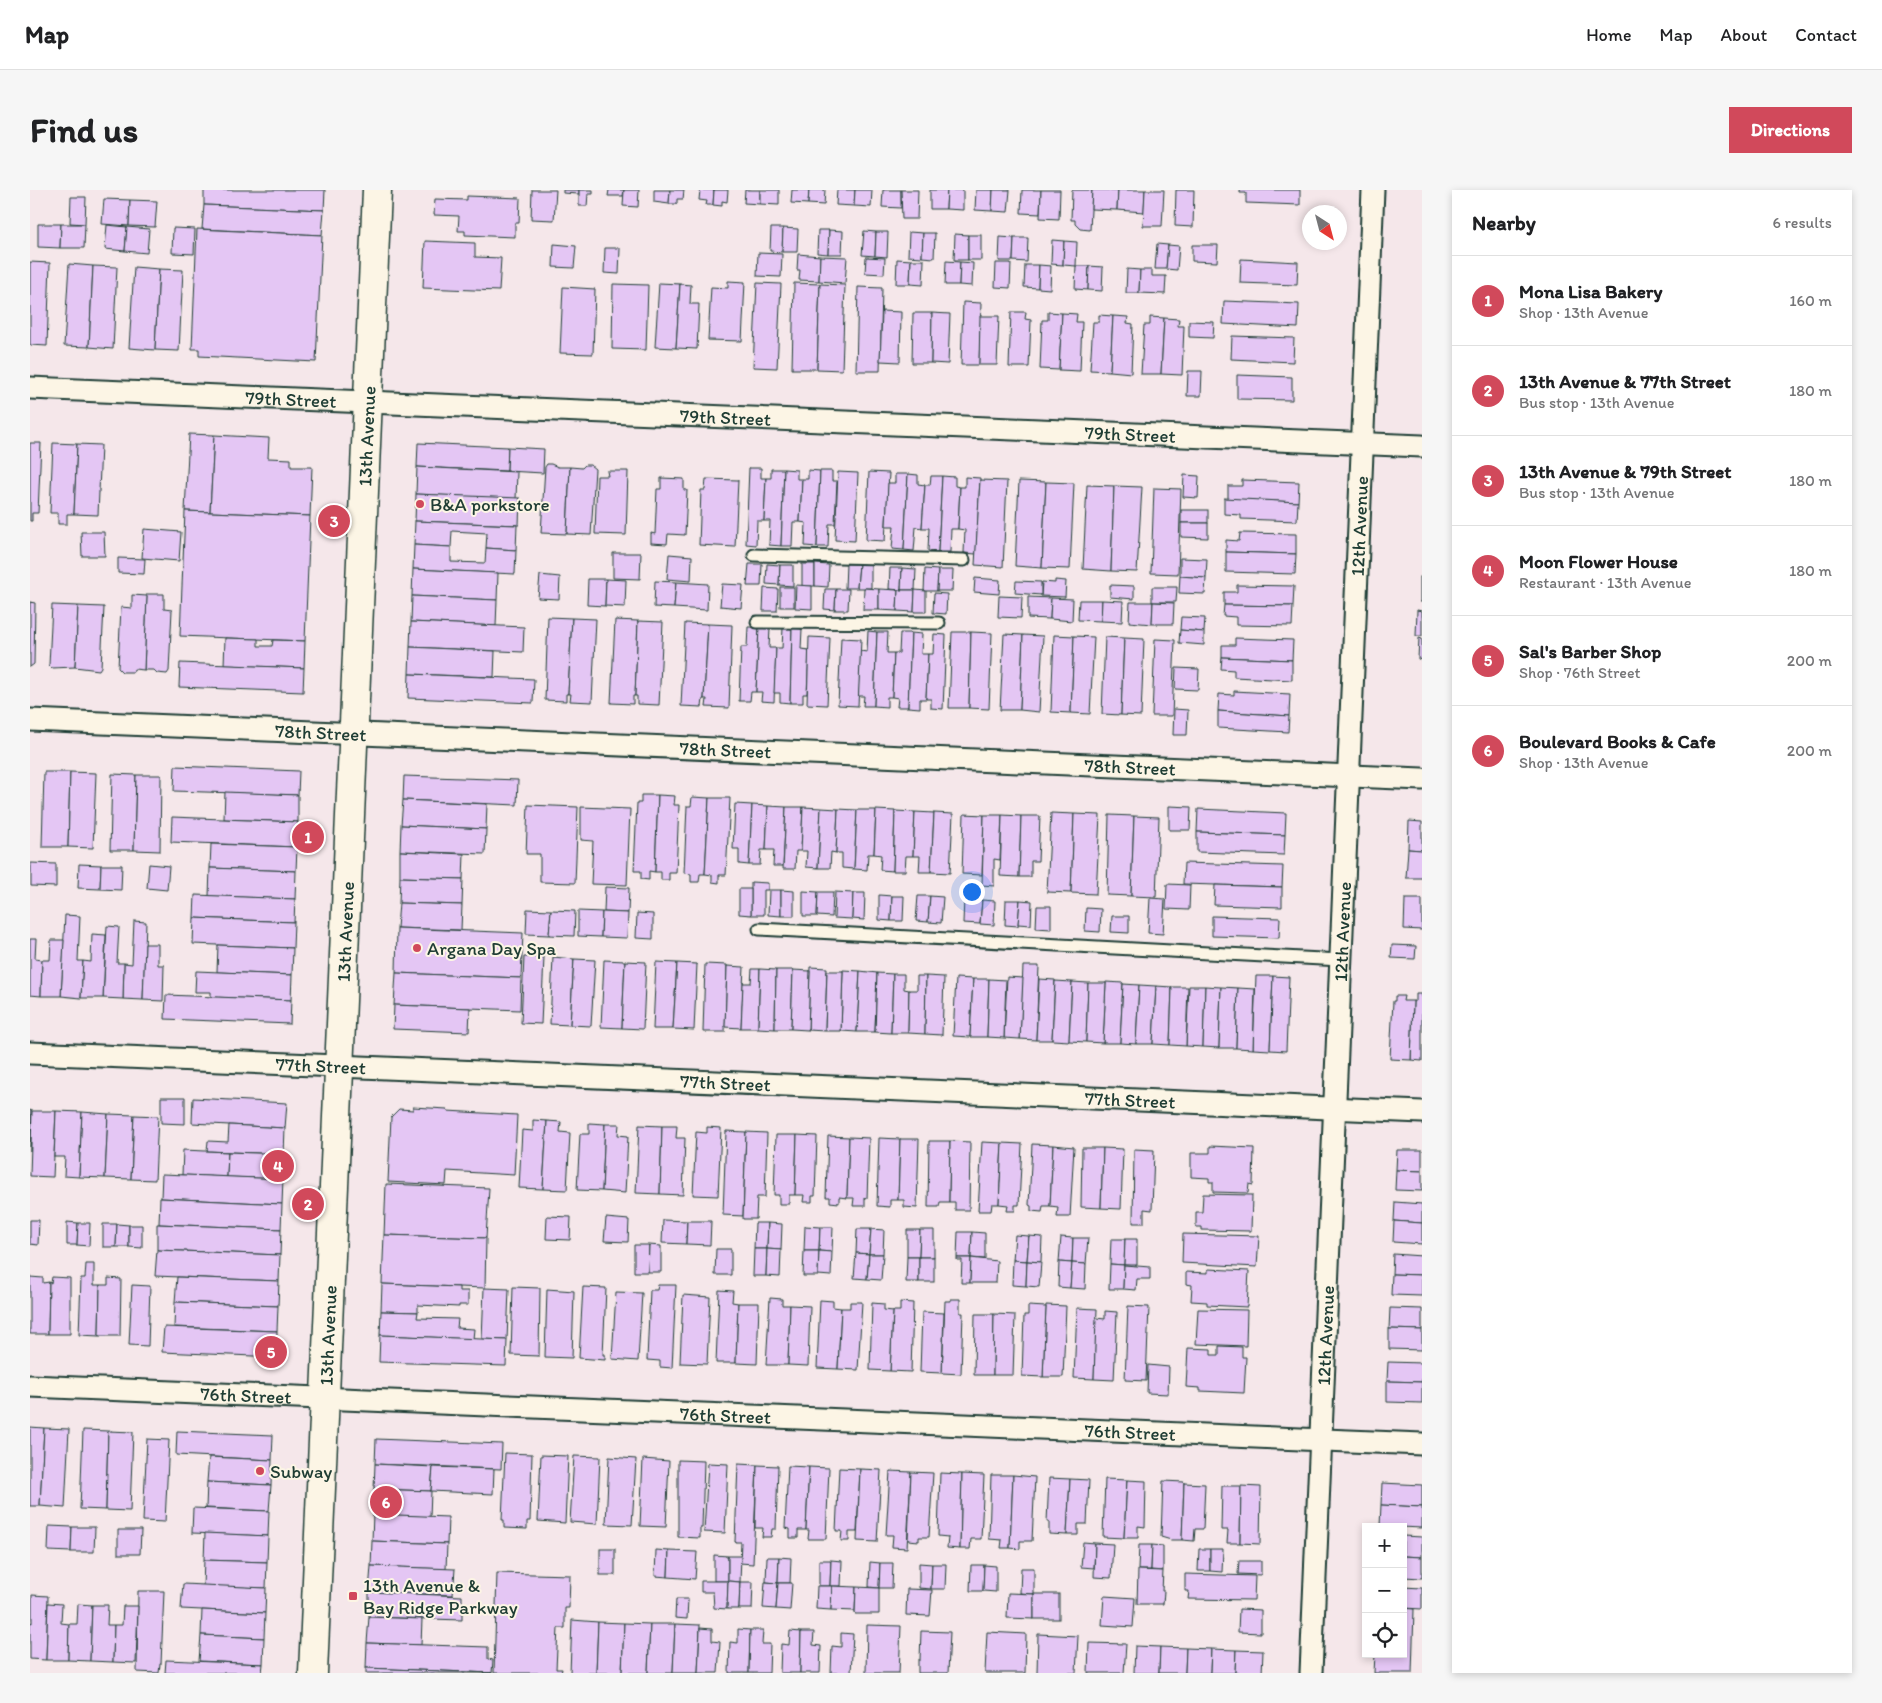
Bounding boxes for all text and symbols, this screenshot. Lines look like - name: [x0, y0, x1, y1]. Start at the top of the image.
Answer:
- text: Map: [25, 20, 69, 49]
- text: Home: [1586, 24, 1632, 46]
- text: Map: [1660, 24, 1693, 46]
- text: About: [1721, 24, 1767, 46]
- text: Contact: [1795, 24, 1857, 46]
- button: Directions: [1729, 107, 1852, 153]
- text: Find us: [30, 109, 138, 151]
- north arrow: [1302, 205, 1347, 250]
- text: Nearby: [1472, 210, 1536, 235]
- text: 6 results: [1772, 213, 1832, 232]
- text: Mona Lisa Bakery: [1519, 280, 1662, 303]
- text: 1: [1484, 291, 1492, 310]
- text: 160 m: [1789, 291, 1832, 310]
- text: Shop · 13th Avenue: [1519, 303, 1648, 322]
- text: 13th Avenue & 77th Street: [1519, 370, 1731, 393]
- text: 2: [1484, 381, 1492, 400]
- text: 180 m: [1789, 381, 1832, 400]
- street label: 13th Avenue: [353, 385, 381, 487]
- street label: 79th Street: [245, 386, 337, 413]
- text: Bus stop · 13th Avenue: [1519, 393, 1674, 412]
- street label: 79th Street: [679, 404, 771, 431]
- street label: 79th Street: [1084, 421, 1176, 448]
- text: 13th Avenue & 79th Street: [1519, 460, 1731, 483]
- text: 3: [1484, 471, 1492, 490]
- text: 180 m: [1789, 471, 1832, 490]
- street label: 12th Avenue: [1346, 475, 1373, 577]
- text: Bus stop · 13th Avenue: [1519, 483, 1674, 502]
- place label: B&A porkstore: [430, 493, 550, 516]
- marker: B&A porkstore: [414, 498, 426, 510]
- pin: 3: [318, 502, 350, 540]
- text: Moon Flower House: [1519, 550, 1678, 573]
- text: 4: [1483, 561, 1493, 580]
- text: 180 m: [1789, 561, 1832, 580]
- text: Restaurant · 13th Avenue: [1519, 573, 1692, 592]
- text: Sal's Barber Shop: [1519, 640, 1661, 663]
- text: 5: [1484, 651, 1492, 670]
- text: 200 m: [1787, 651, 1832, 670]
- text: Shop · 76th Street: [1519, 663, 1641, 682]
- street label: 78th Street: [274, 719, 367, 746]
- text: Boulevard Books & Cafe: [1519, 730, 1716, 753]
- street label: 78th Street: [679, 737, 772, 763]
- text: 6: [1484, 741, 1492, 760]
- text: 200 m: [1787, 741, 1832, 760]
- text: Shop · 13th Avenue: [1519, 753, 1648, 772]
- street label: 78th Street: [1084, 754, 1176, 781]
- pin: 1: [292, 818, 324, 856]
- your location: [959, 879, 985, 905]
- street label: 13th Avenue: [332, 881, 359, 983]
- street label: 12th Avenue: [1329, 881, 1356, 982]
- place label: Argana Day Spa: [427, 937, 556, 960]
- marker: Argana Day Spa: [411, 942, 423, 954]
- street label: 77th Street: [275, 1052, 366, 1079]
- street label: 77th Street: [680, 1070, 771, 1096]
- street label: 77th Street: [1084, 1087, 1176, 1114]
- pin: 4: [262, 1147, 294, 1185]
- pin: 2: [292, 1185, 324, 1223]
- street label: 13th Avenue: [314, 1285, 342, 1386]
- street label: 12th Avenue: [1312, 1285, 1339, 1386]
- pin: 5: [255, 1333, 287, 1371]
- street label: 76th Street: [200, 1382, 292, 1409]
- street label: 76th Street: [679, 1402, 771, 1429]
- street label: 76th Street: [1084, 1419, 1176, 1446]
- place label: Subway: [270, 1460, 332, 1483]
- marker: Subway: [254, 1465, 266, 1477]
- pin: 6: [370, 1483, 402, 1521]
- map controls: [1362, 1523, 1407, 1658]
- button: +: [1362, 1523, 1407, 1568]
- button: −: [1362, 1568, 1407, 1613]
- place label: 13th Avenue & Bay Ridge Parkway: [363, 1574, 518, 1619]
- marker: 13th Avenue & Bay Ridge Parkway: [347, 1590, 359, 1602]
- button: locate: [1362, 1613, 1407, 1658]

